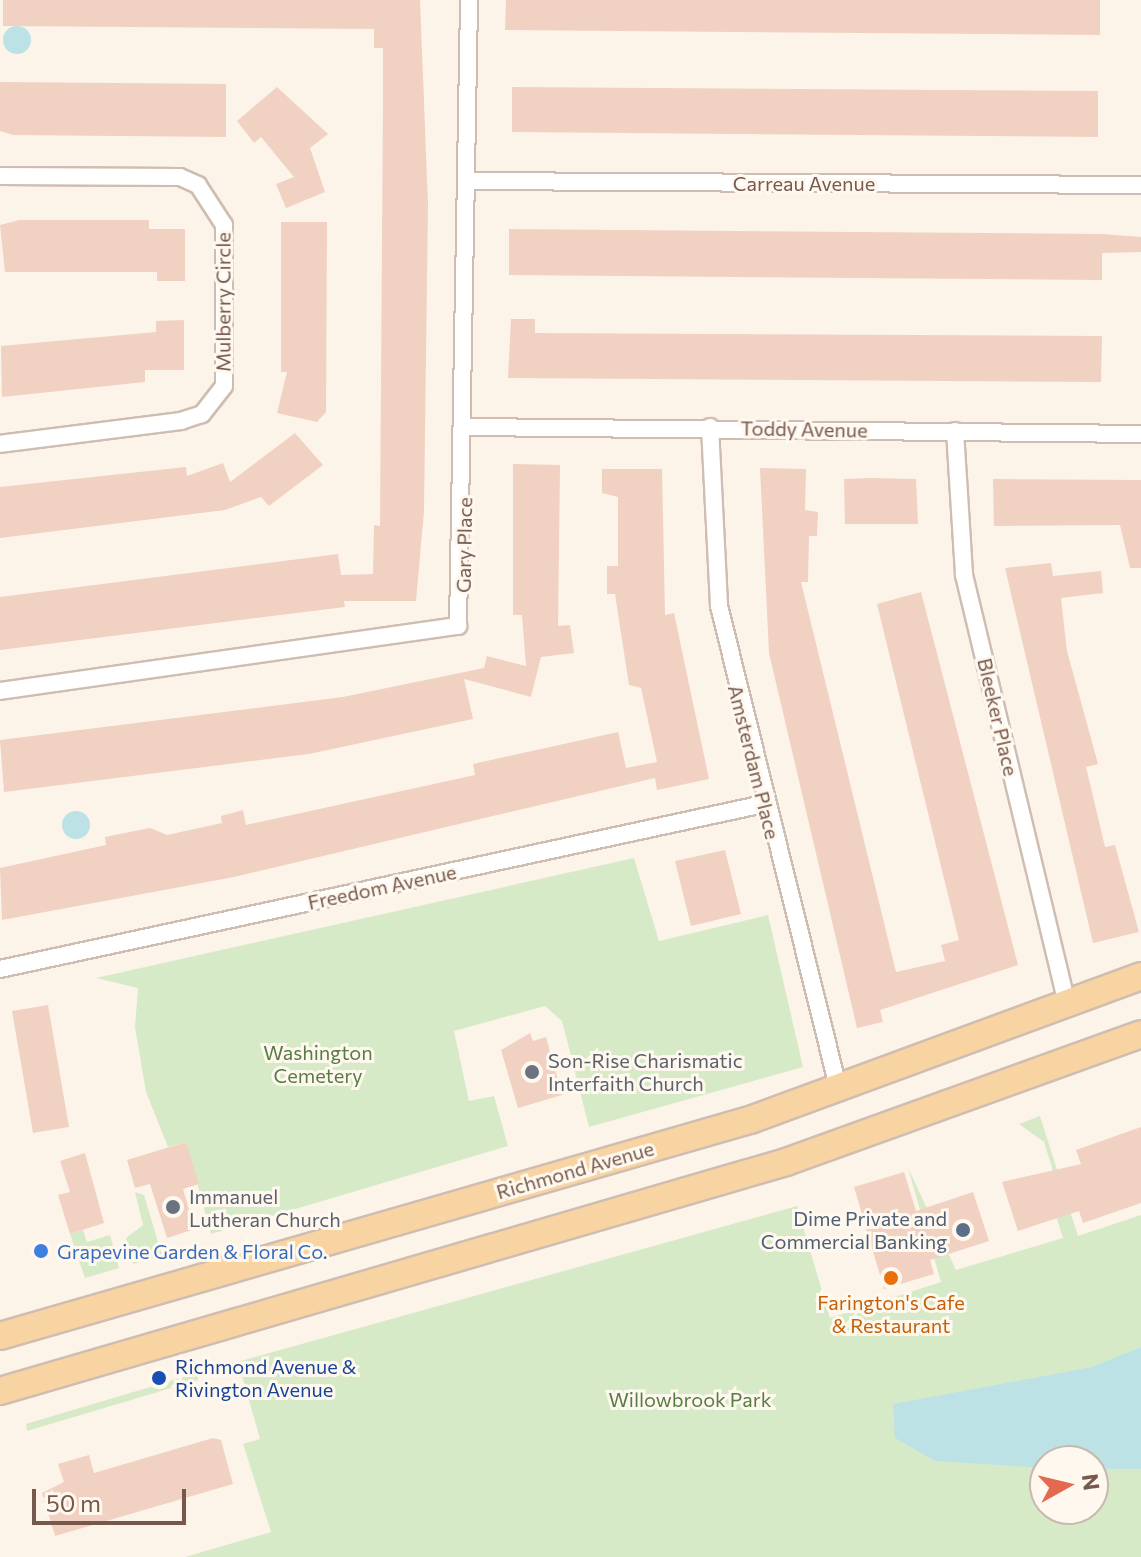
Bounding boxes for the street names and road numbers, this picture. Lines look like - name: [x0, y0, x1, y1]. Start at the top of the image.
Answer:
- street label: Carreau Avenue: [733, 171, 875, 195]
- street label: Mulberry Circle: [211, 232, 235, 372]
- street label: Toddy Avenue: [740, 416, 868, 442]
- street label: Gary Place: [451, 497, 477, 593]
- street label: Bleeker Place: [973, 656, 1023, 778]
- street label: Amsterdam Place: [723, 682, 785, 842]
- street label: Freedom Avenue: [305, 860, 459, 914]
- street label: Richmond Avenue: [493, 1136, 657, 1204]

